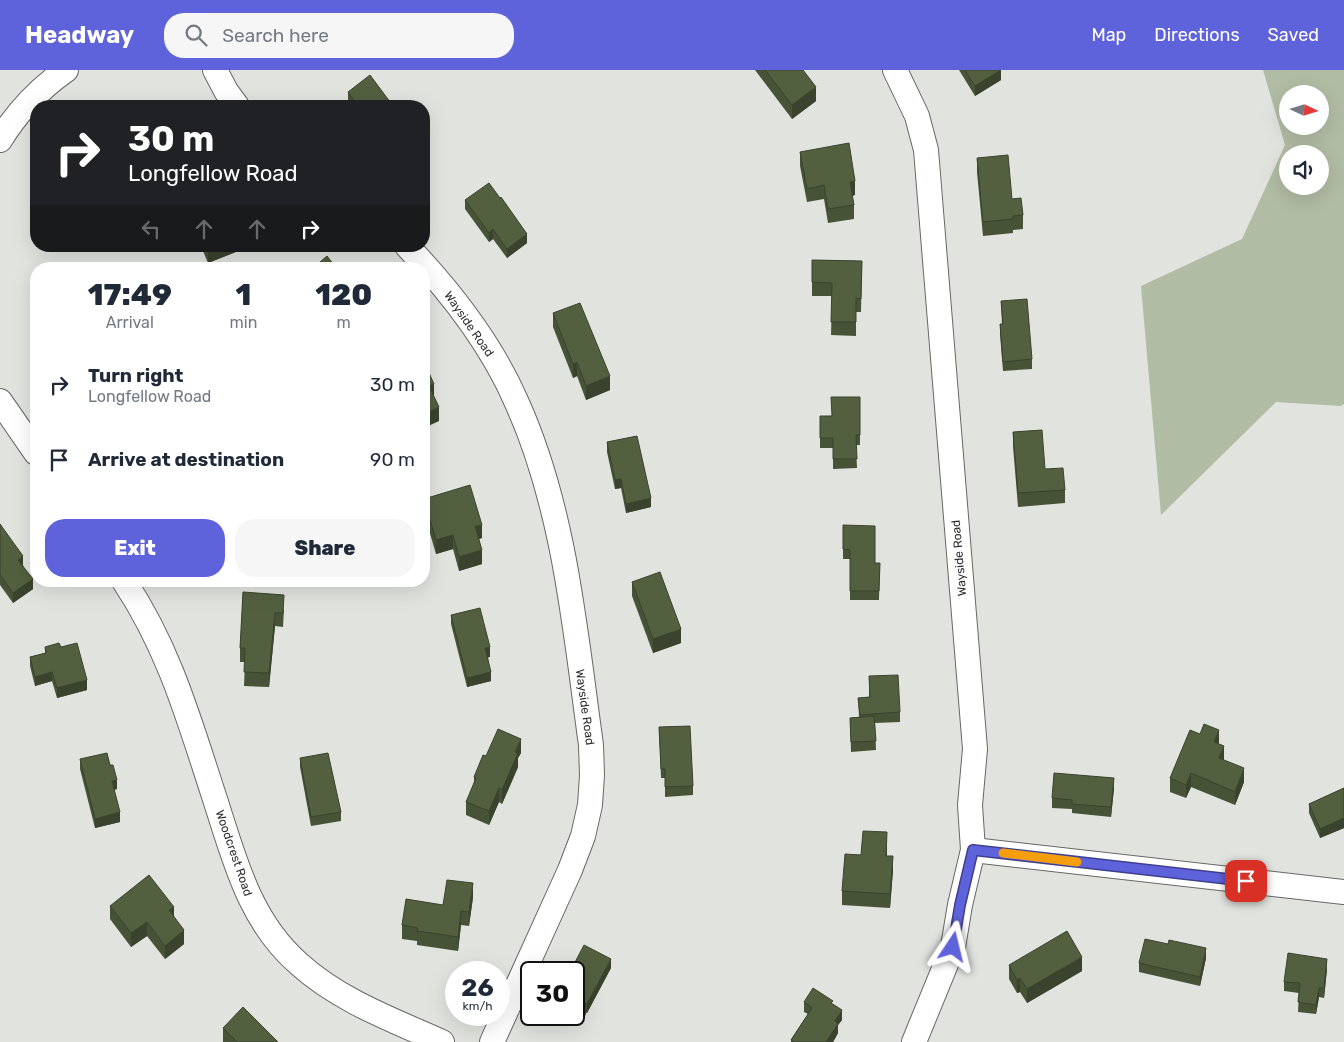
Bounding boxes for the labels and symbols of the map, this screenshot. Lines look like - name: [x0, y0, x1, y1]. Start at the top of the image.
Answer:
- north arrow: [1279, 85, 1329, 135]
- street label: Wayside Road: [441, 289, 497, 359]
- street label: Wayside Road: [949, 519, 969, 597]
- street label: Wayside Road: [573, 668, 597, 746]
- street label: Woodcrest Road: [213, 808, 255, 898]
- pin: [1225, 860, 1267, 902]
- position arrow: [926, 920, 978, 972]
- speed limit sign: 30: [520, 961, 585, 1026]

